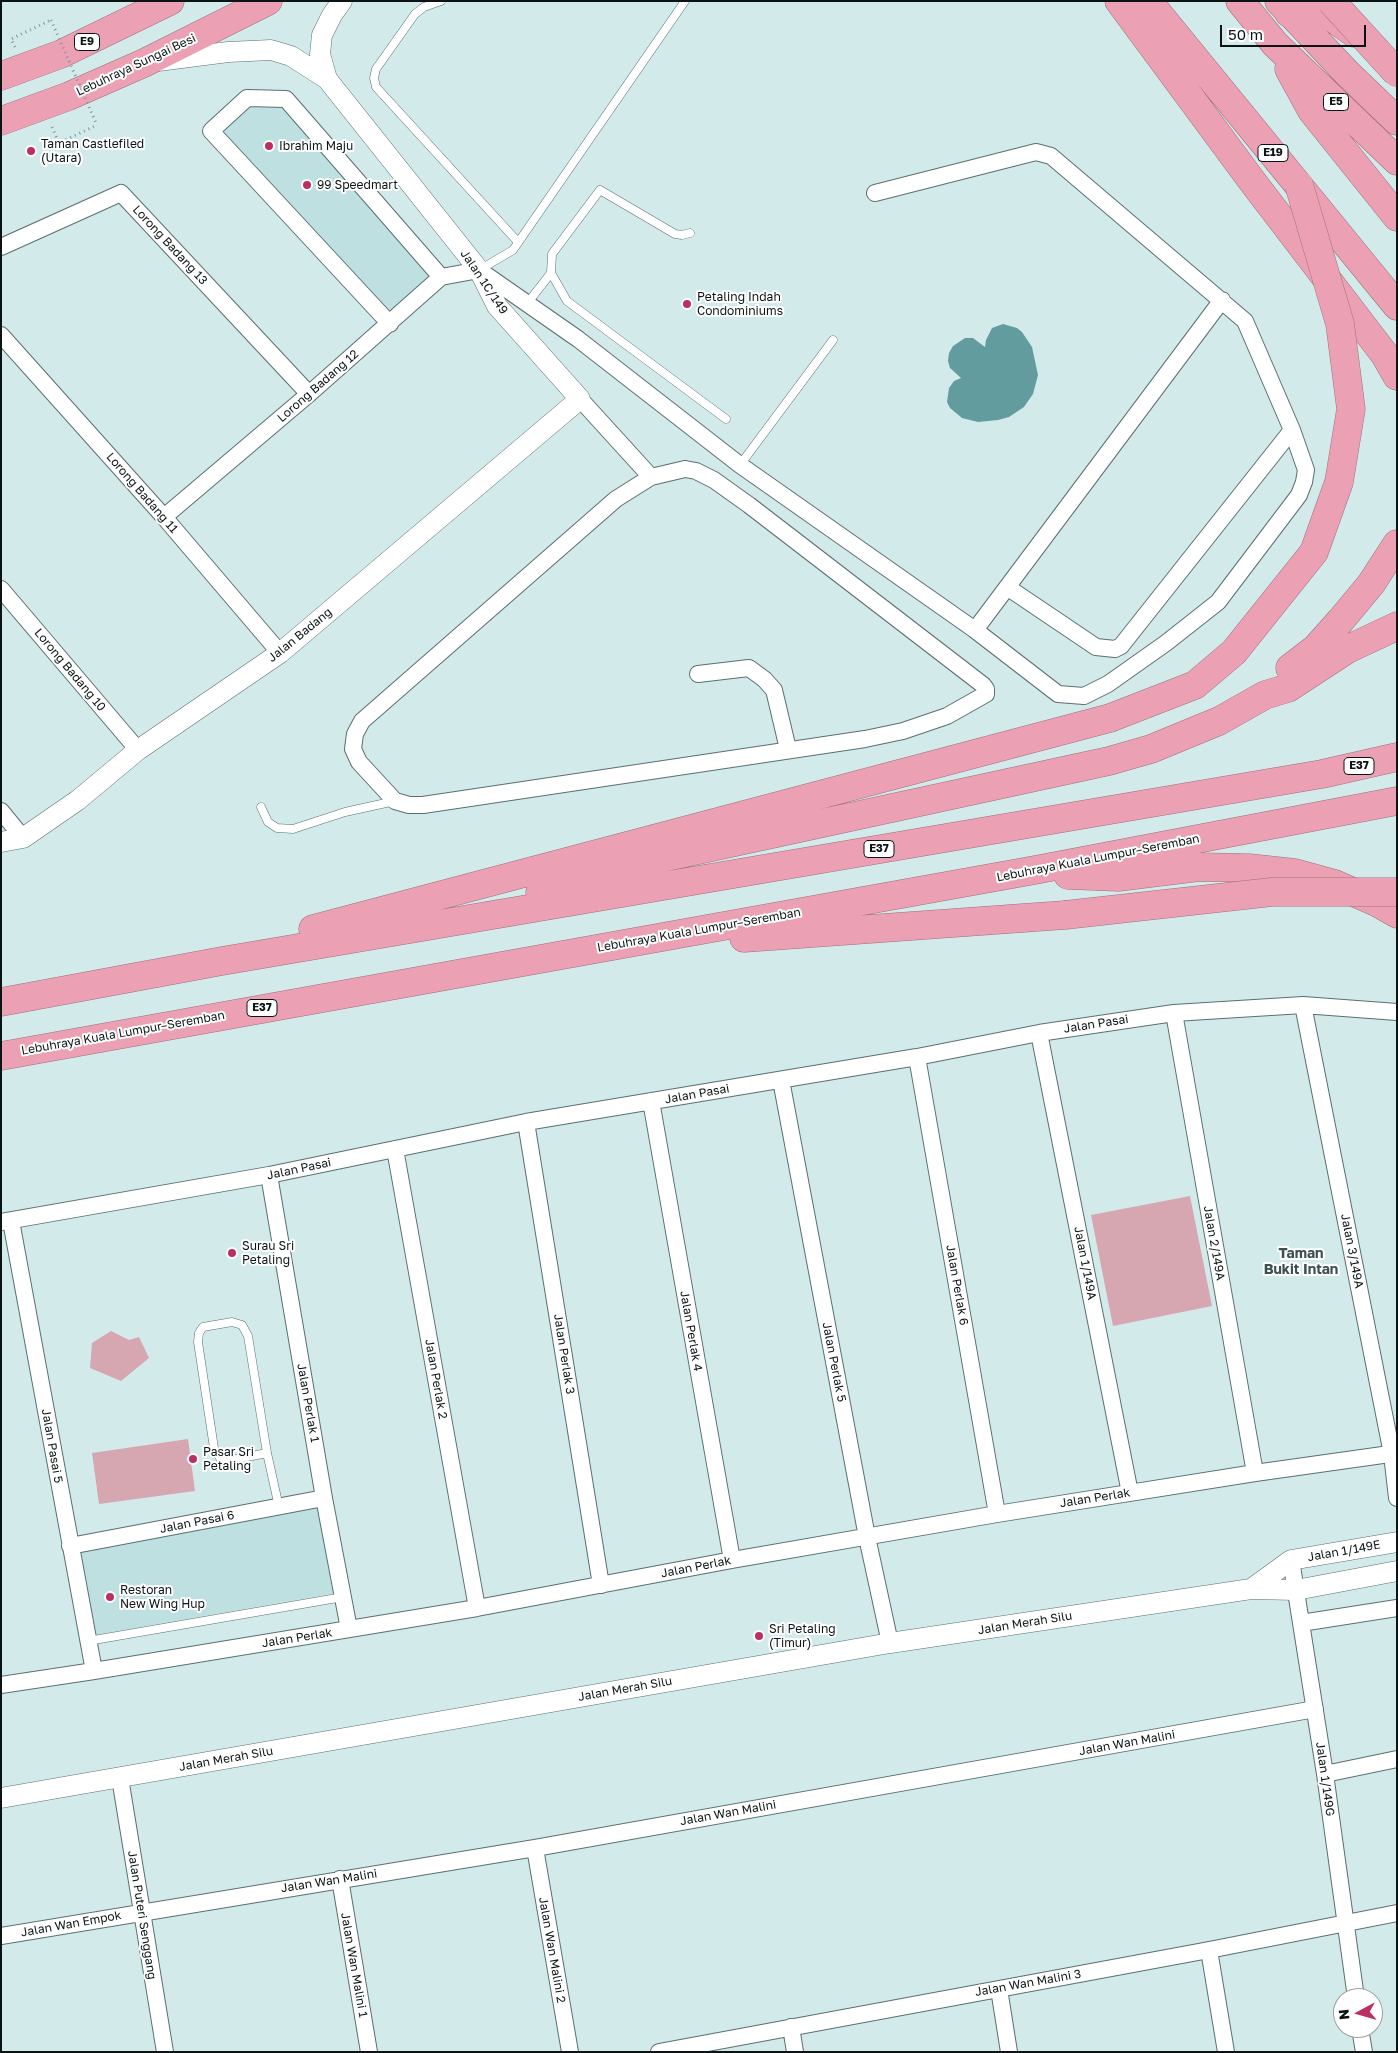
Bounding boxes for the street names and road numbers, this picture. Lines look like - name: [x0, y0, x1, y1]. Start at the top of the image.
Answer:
- street label: Lebuhraya Sungai Besi: [74, 31, 198, 99]
- road number: E9: [74, 34, 100, 51]
- road number: E5: [1324, 94, 1348, 110]
- road number: E19: [1258, 144, 1288, 162]
- street label: Lorong Badang 13: [130, 202, 210, 288]
- street label: Jalan 1C/149: [457, 247, 511, 317]
- street label: Lorong Badang 12: [274, 347, 362, 425]
- street label: Lorong Badang 11: [103, 450, 181, 536]
- street label: Jalan Badang: [265, 605, 335, 665]
- street label: Lorong Badang 10: [31, 626, 109, 714]
- road number: E37: [1344, 758, 1374, 774]
- street label: Lebuhraya Kuala Lumpur–Seremban: [995, 831, 1201, 885]
- road number: E37: [864, 841, 894, 858]
- street label: Lebuhraya Kuala Lumpur–Seremban: [596, 905, 802, 955]
- road number: E37: [247, 1000, 277, 1016]
- street label: Lebuhraya Kuala Lumpur–Seremban: [20, 1008, 226, 1058]
- street label: Jalan Pasai: [1063, 1012, 1129, 1036]
- street label: Jalan Pasai: [664, 1081, 730, 1107]
- street label: Jalan Pasai: [266, 1155, 332, 1183]
- street label: Jalan 2/149A: [1200, 1205, 1228, 1281]
- street label: Jalan 3/149A: [1338, 1212, 1366, 1290]
- street label: Jalan 1/149A: [1071, 1225, 1099, 1301]
- street label: Jalan Perlak 6: [943, 1244, 971, 1326]
- street label: Jalan Perlak 4: [677, 1290, 705, 1372]
- street label: Jalan Perlak 3: [551, 1313, 577, 1395]
- street label: Jalan Perlak 5: [819, 1321, 849, 1403]
- street label: Jalan Perlak 2: [422, 1338, 450, 1420]
- street label: Jalan Perlak 1: [294, 1362, 322, 1444]
- street label: Jalan Pasai 5: [38, 1408, 66, 1484]
- street label: Jalan Perlak: [1059, 1485, 1131, 1511]
- street label: Jalan Pasai 6: [159, 1508, 235, 1536]
- street label: Jalan 1/149E: [1306, 1538, 1382, 1564]
- street label: Jalan Perlak: [660, 1553, 732, 1581]
- street label: Jalan Merah Silu: [977, 1608, 1073, 1638]
- street label: Jalan Perlak: [261, 1625, 333, 1651]
- street label: Jalan Merah Silu: [577, 1674, 673, 1704]
- street label: Jalan Wan Malini: [1078, 1727, 1176, 1759]
- street label: Jalan 1/149G: [1313, 1741, 1337, 1817]
- street label: Jalan Merah Silu: [178, 1744, 274, 1774]
- street label: Jalan Wan Malini: [679, 1797, 777, 1829]
- street label: Jalan Puteri Senggang: [125, 1849, 159, 1981]
- street label: Jalan Wan Malini: [280, 1866, 378, 1896]
- street label: Jalan Wan Malini 2: [536, 1896, 568, 2004]
- street label: Jalan Wan Empok: [20, 1908, 122, 1940]
- street label: Jalan Wan Malini 1: [338, 1911, 370, 2019]
- street label: Jalan Wan Malini 3: [974, 1967, 1082, 1999]

